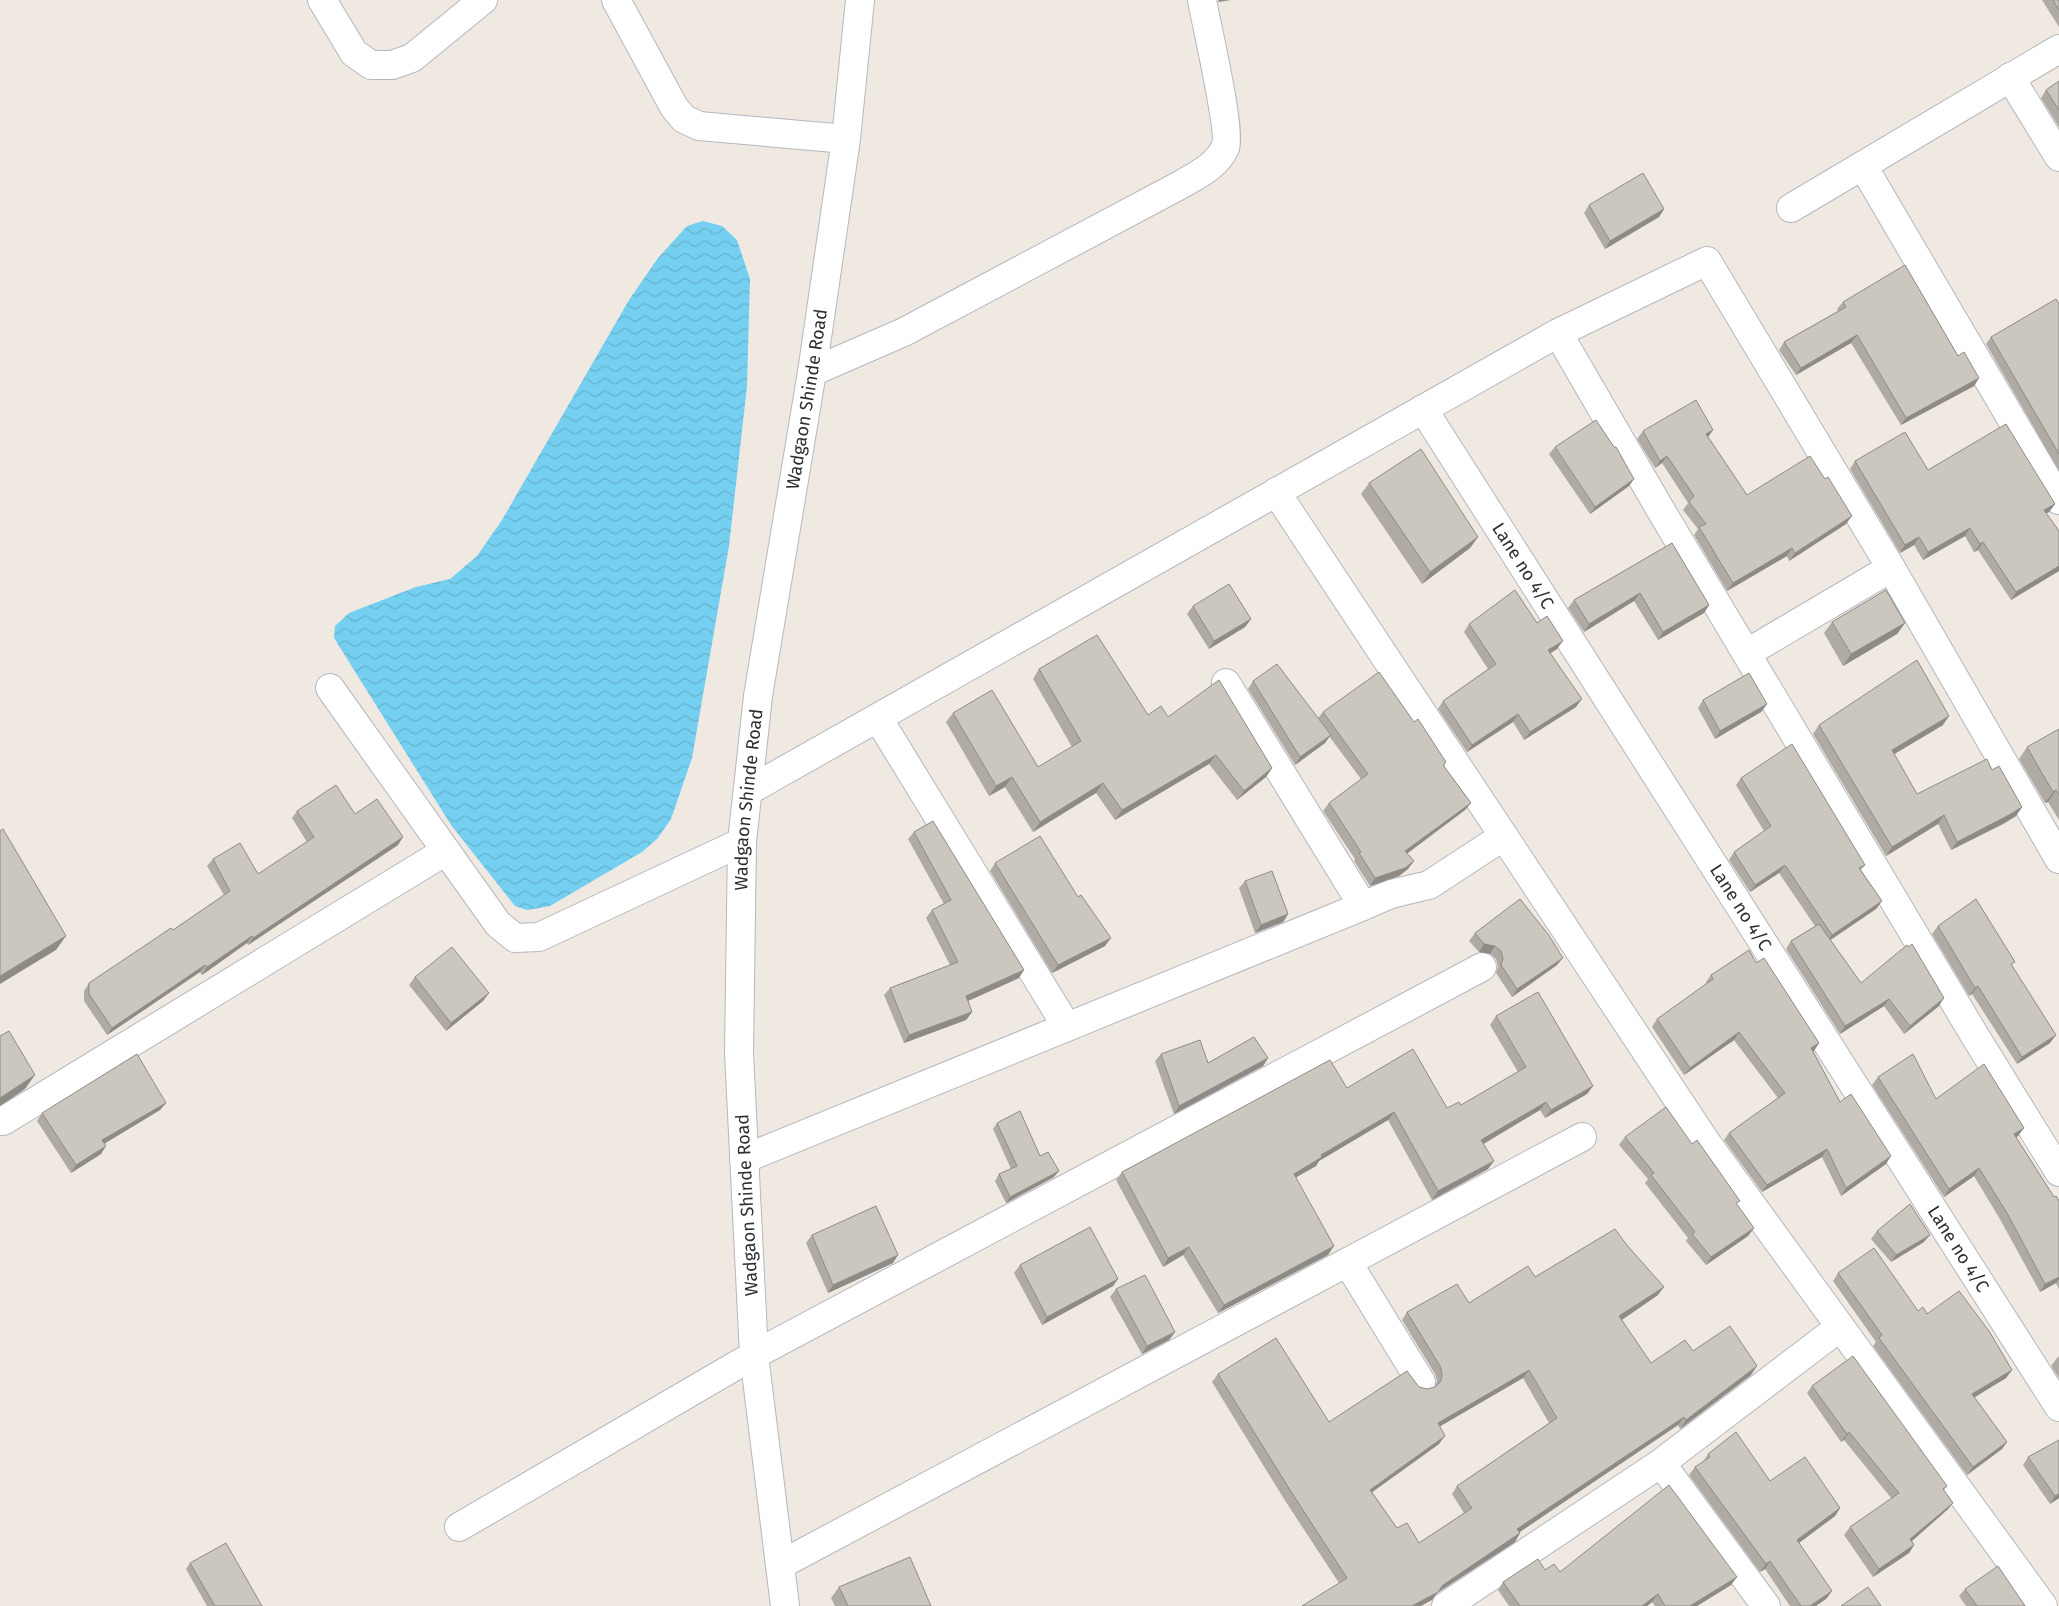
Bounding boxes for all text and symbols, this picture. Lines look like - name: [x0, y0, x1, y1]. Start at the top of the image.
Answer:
- street label: Wadgaon Shinde Road: [782, 307, 832, 491]
- street label: Lane no 4/C: [1487, 519, 1559, 613]
- street label: Wadgaon Shinde Road: [730, 708, 768, 891]
- street label: Lane no 4/C: [1705, 860, 1776, 955]
- street label: Wadgaon Shinde Road: [731, 1113, 763, 1297]
- street label: Lane no 4/C: [1923, 1202, 1994, 1296]

